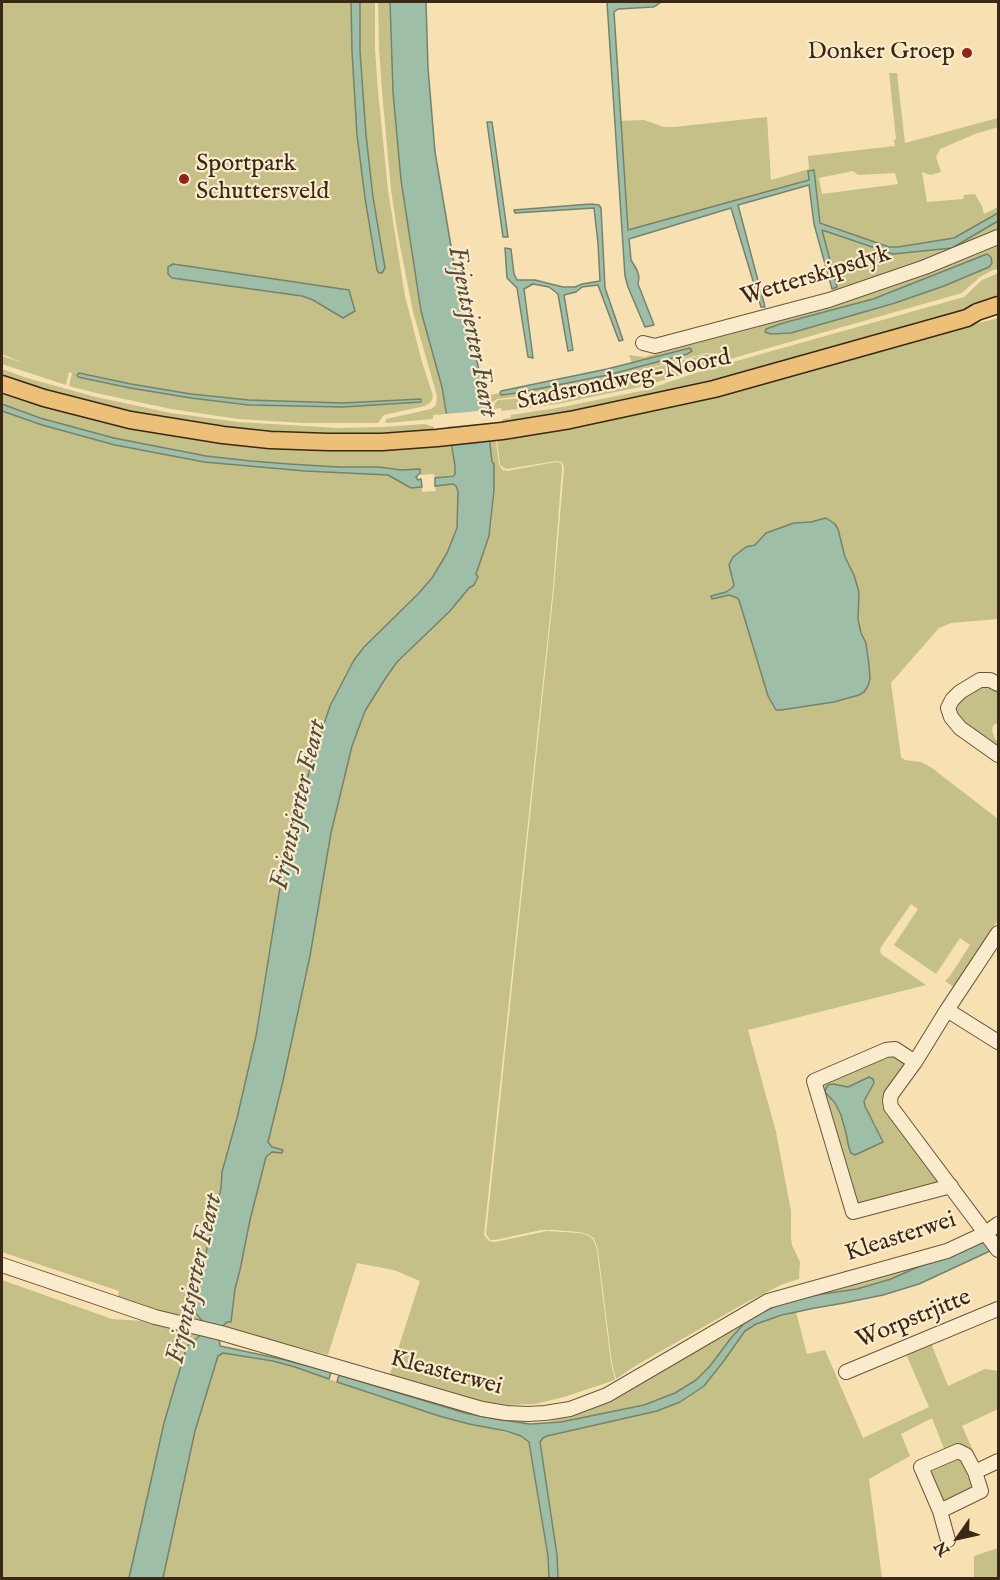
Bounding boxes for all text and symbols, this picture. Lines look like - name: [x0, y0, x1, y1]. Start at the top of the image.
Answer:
- place label: Donker Groep: [807, 39, 955, 67]
- marker: Donker Groep: [960, 46, 974, 60]
- place label: Sportpark Schuttersveld: [196, 151, 329, 207]
- marker: Sportpark Schuttersveld: [177, 172, 191, 186]
- street label: Wetterskipsdyk: [738, 241, 894, 313]
- water label: Frjentsjerter Feart: [439, 244, 503, 420]
- street label: Stadsrondweg-Noord: [515, 344, 733, 418]
- water label: Frjentsjerter Feart: [265, 717, 335, 893]
- water label: Frjentsjerter Feart: [161, 1191, 231, 1367]
- street label: Kleasterwei: [842, 1207, 960, 1269]
- street label: Worpstrjitte: [852, 1284, 976, 1356]
- street label: Kleasterwei: [387, 1345, 505, 1403]
- north arrow: [928, 1508, 988, 1568]
- text: N: [931, 1537, 955, 1559]

